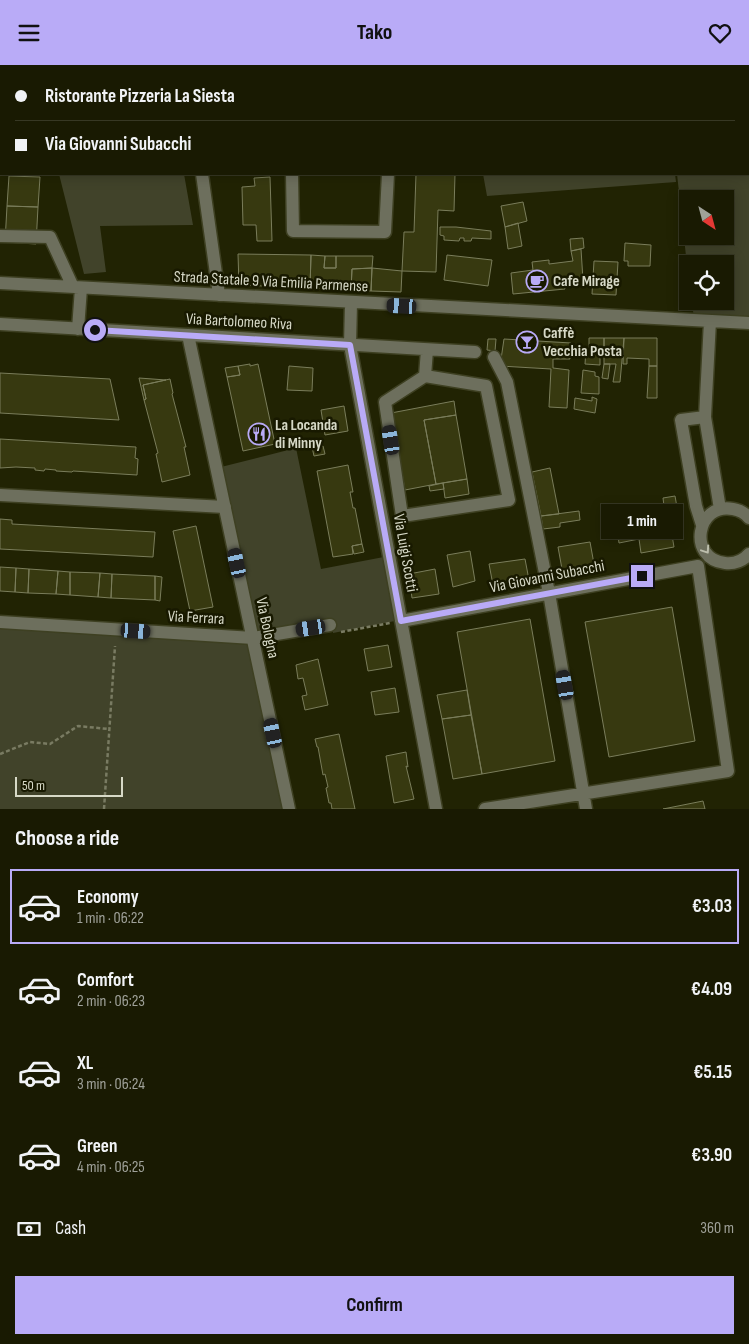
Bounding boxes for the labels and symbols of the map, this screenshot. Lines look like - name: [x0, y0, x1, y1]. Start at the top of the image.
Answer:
- north arrow: [679, 190, 734, 245]
- street label: Strada Statale 9 Via Emilia Parmense: [173, 267, 369, 297]
- cafe icon: Cafe Mirage: [525, 269, 549, 293]
- place label: Cafe Mirage: [553, 272, 620, 291]
- car: [386, 298, 417, 314]
- street label: Via Bartolomeo Riva: [185, 310, 293, 334]
- route start: [84, 319, 106, 341]
- place label: Caffè Vecchia Posta: [543, 324, 622, 361]
- bar icon: Caffè Vecchia Posta: [515, 330, 539, 354]
- place label: La Locanda di Minny: [275, 416, 337, 453]
- restaurant icon: La Locanda di Minny: [247, 422, 271, 446]
- car: [381, 424, 400, 456]
- callout: 1 min: [601, 503, 683, 539]
- street label: Via Luigi Scotti: [389, 512, 421, 594]
- one-way arrow: [700, 544, 709, 554]
- car: [226, 547, 247, 579]
- street label: Via Giovanni Subacchi: [488, 557, 606, 597]
- route end: [631, 565, 653, 587]
- street label: Via Bologna: [251, 596, 283, 660]
- street label: Via Ferrara: [167, 607, 225, 629]
- car: [295, 618, 326, 638]
- car: [120, 622, 151, 640]
- car: [555, 669, 574, 701]
- car: [262, 717, 283, 749]
- scale bar: [15, 774, 122, 797]

